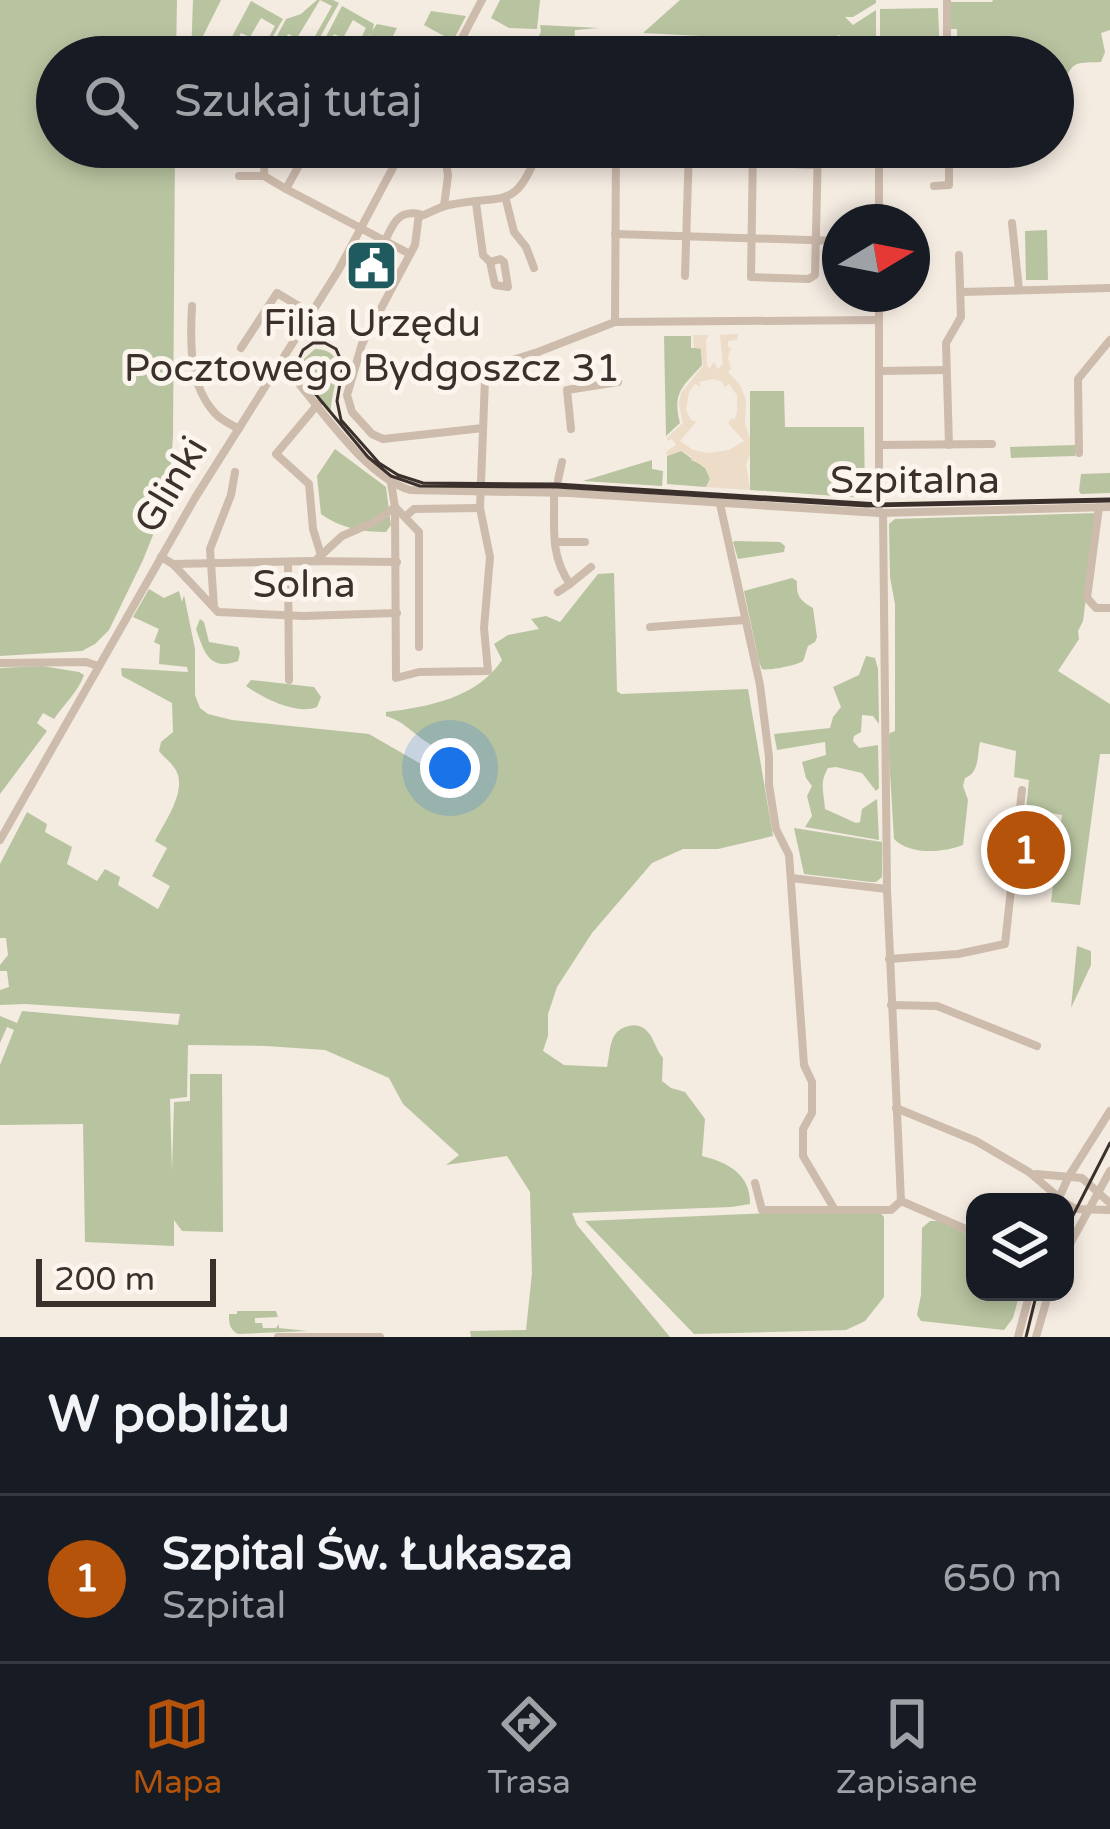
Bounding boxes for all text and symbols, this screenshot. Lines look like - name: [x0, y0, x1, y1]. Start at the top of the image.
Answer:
- search box: [36, 36, 1074, 168]
- icon: search: [78, 69, 144, 135]
- text: Szukaj tutaj: [174, 75, 423, 129]
- north arrow: [822, 204, 930, 312]
- public building icon: Filia Urzędu Pocztowego Bydgoszcz 31: [344, 237, 400, 293]
- place label: Filia Urzędu Pocztowego Bydgoszcz 31: [124, 300, 620, 392]
- street label: Glinki: [124, 428, 218, 541]
- street label: Szpitalna: [830, 457, 1000, 504]
- street label: Solna: [252, 561, 356, 608]
- your location: [420, 738, 480, 798]
- pin: 1: [987, 805, 1065, 895]
- map controls: [966, 1193, 1074, 1301]
- button: layers: [966, 1193, 1074, 1301]
- scale bar: [36, 1253, 216, 1306]
- text: 200 m: [54, 1260, 155, 1299]
- text: W pobliżu: [48, 1384, 290, 1446]
- text: Szpital Św. Łukasza: [162, 1528, 573, 1582]
- text: 1: [75, 1555, 99, 1602]
- text: 650 m: [943, 1555, 1062, 1602]
- text: Szpital: [162, 1582, 286, 1629]
- tab: Mapa: [132, 1691, 222, 1802]
- tab: Trasa: [487, 1691, 571, 1802]
- tab: Zapisane: [836, 1691, 978, 1802]

